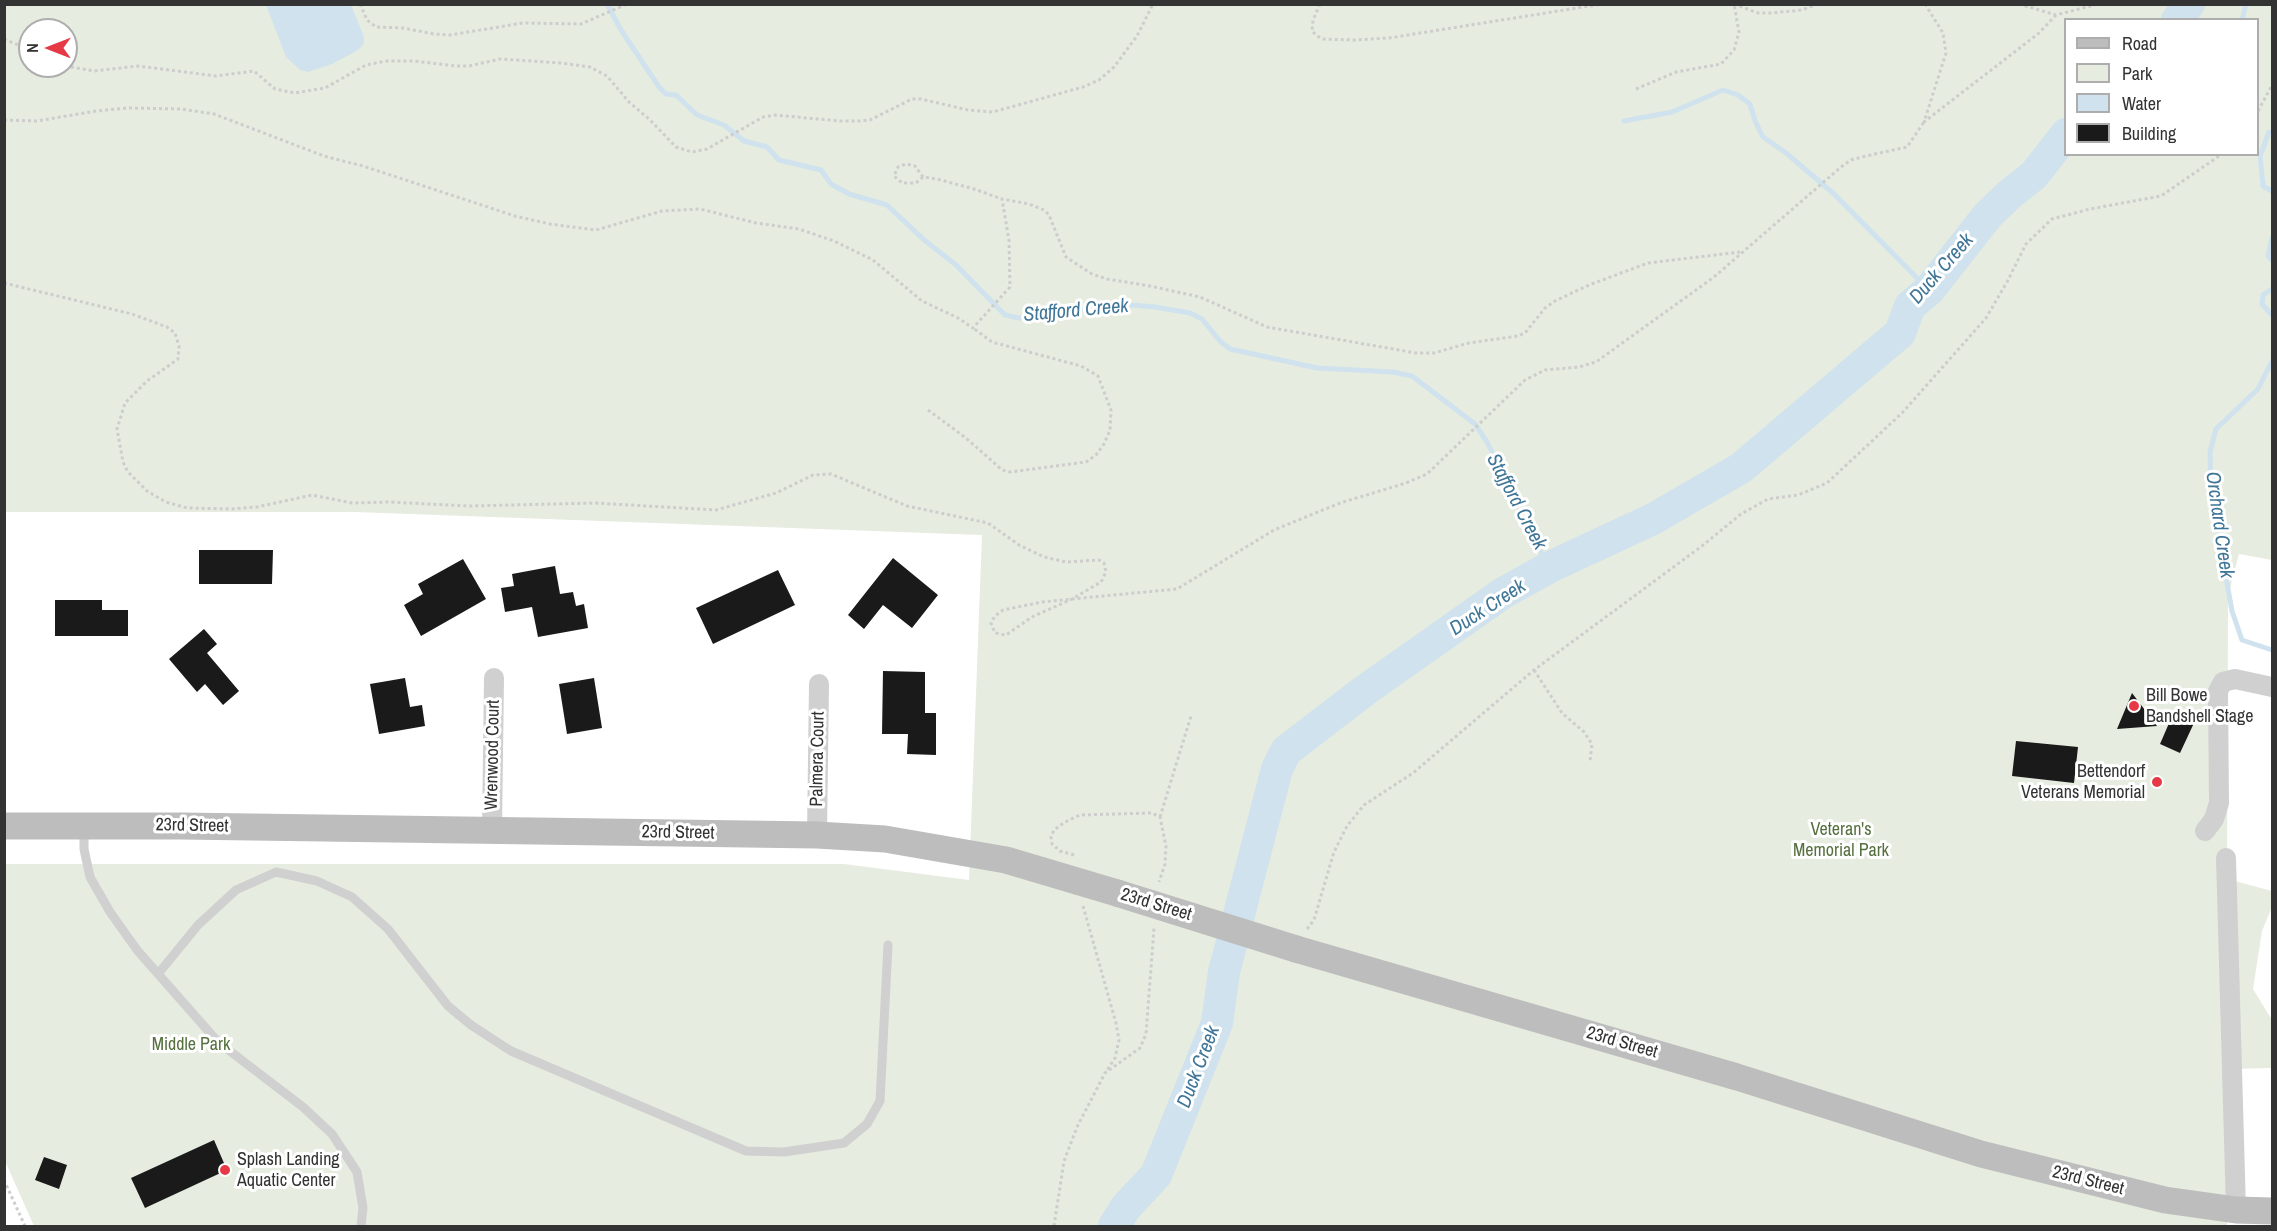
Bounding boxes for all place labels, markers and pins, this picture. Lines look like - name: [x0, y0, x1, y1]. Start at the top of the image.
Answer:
- place label: Bill Bowe Bandshell Stage: [2146, 685, 2253, 728]
- marker: Bill Bowe Bandshell Stage: [2127, 699, 2141, 713]
- place label: Bettendorf Veterans Memorial: [2021, 761, 2145, 804]
- marker: Bettendorf Veterans Memorial: [2150, 775, 2164, 789]
- place label: Splash Landing Aquatic Center: [237, 1149, 340, 1192]
- marker: Splash Landing Aquatic Center: [218, 1163, 232, 1177]

